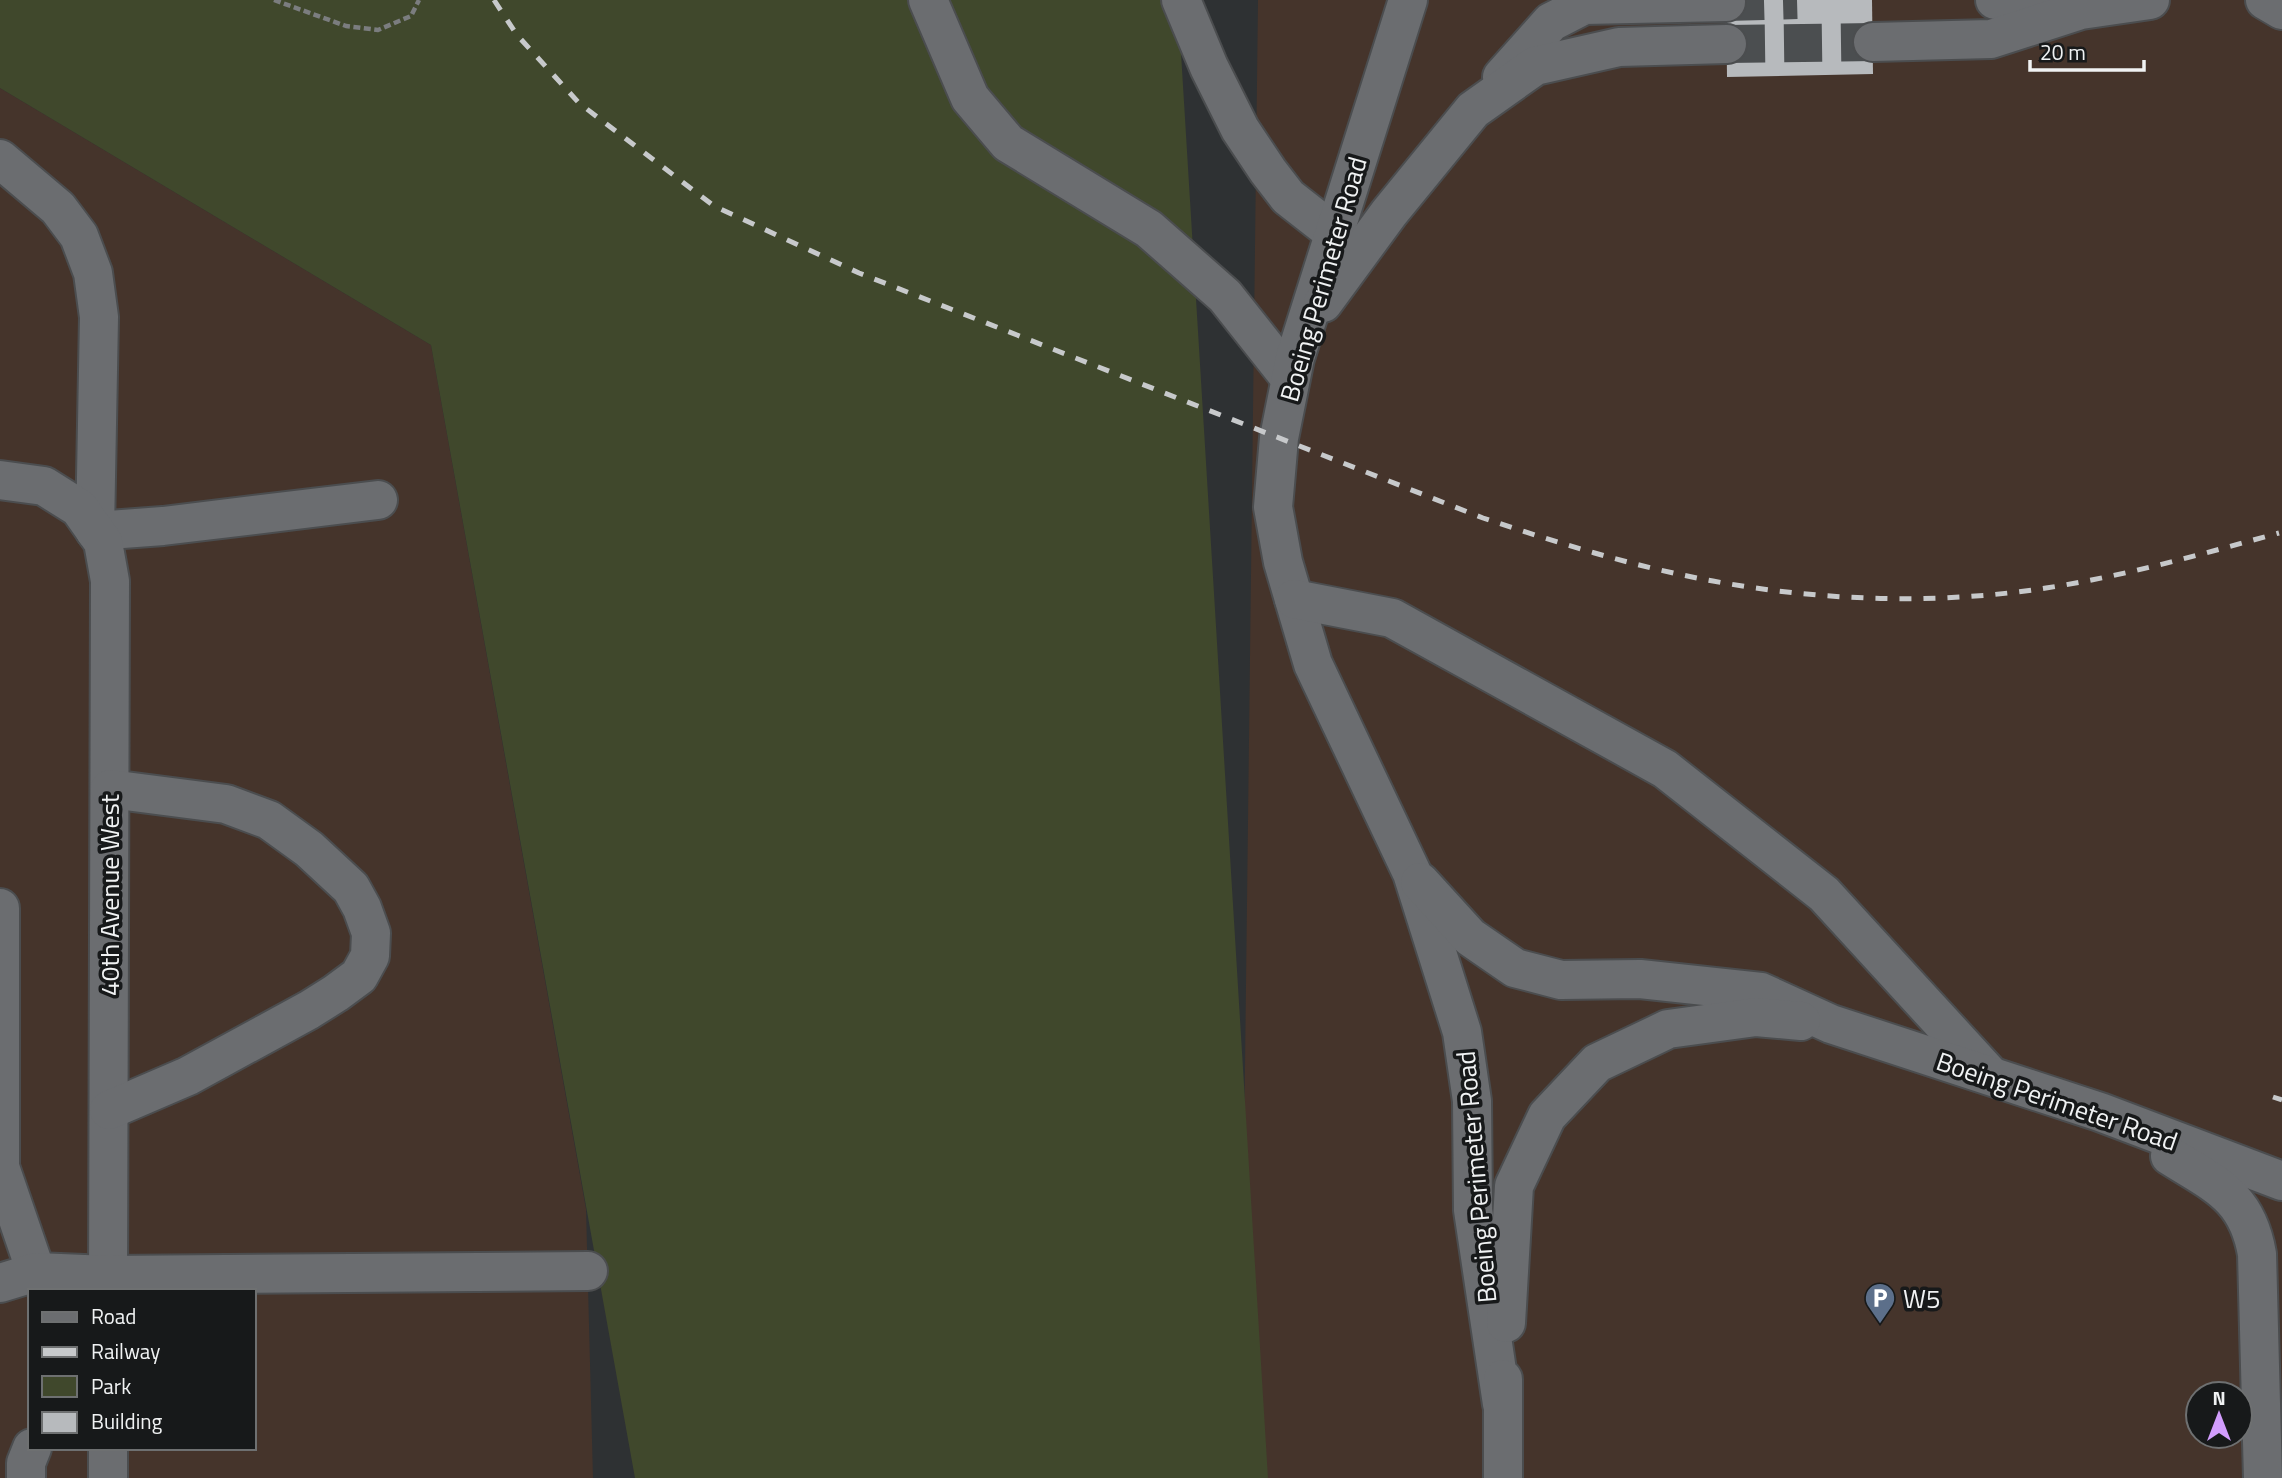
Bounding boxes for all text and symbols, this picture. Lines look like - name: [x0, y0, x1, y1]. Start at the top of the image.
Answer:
- scale bar: [2030, 28, 2144, 72]
- text: 20 m: [2040, 36, 2086, 68]
- street label: Boeing Perimeter Road: [1269, 152, 1377, 406]
- street label: 40th Avenue West: [90, 794, 129, 996]
- street label: Boeing Perimeter Road: [1931, 1041, 2183, 1161]
- street label: Boeing Perimeter Road: [1446, 1049, 1506, 1305]
- place label: W5: [1903, 1279, 1941, 1318]
- parking icon: W5: [1863, 1281, 1897, 1325]
- legend: [28, 1289, 256, 1450]
- text: Road: [91, 1300, 136, 1332]
- text: Railway: [91, 1335, 160, 1367]
- text: Park: [91, 1370, 131, 1402]
- north arrow: [2184, 1380, 2254, 1450]
- text: N: [2212, 1383, 2226, 1412]
- text: Building: [91, 1405, 163, 1437]

